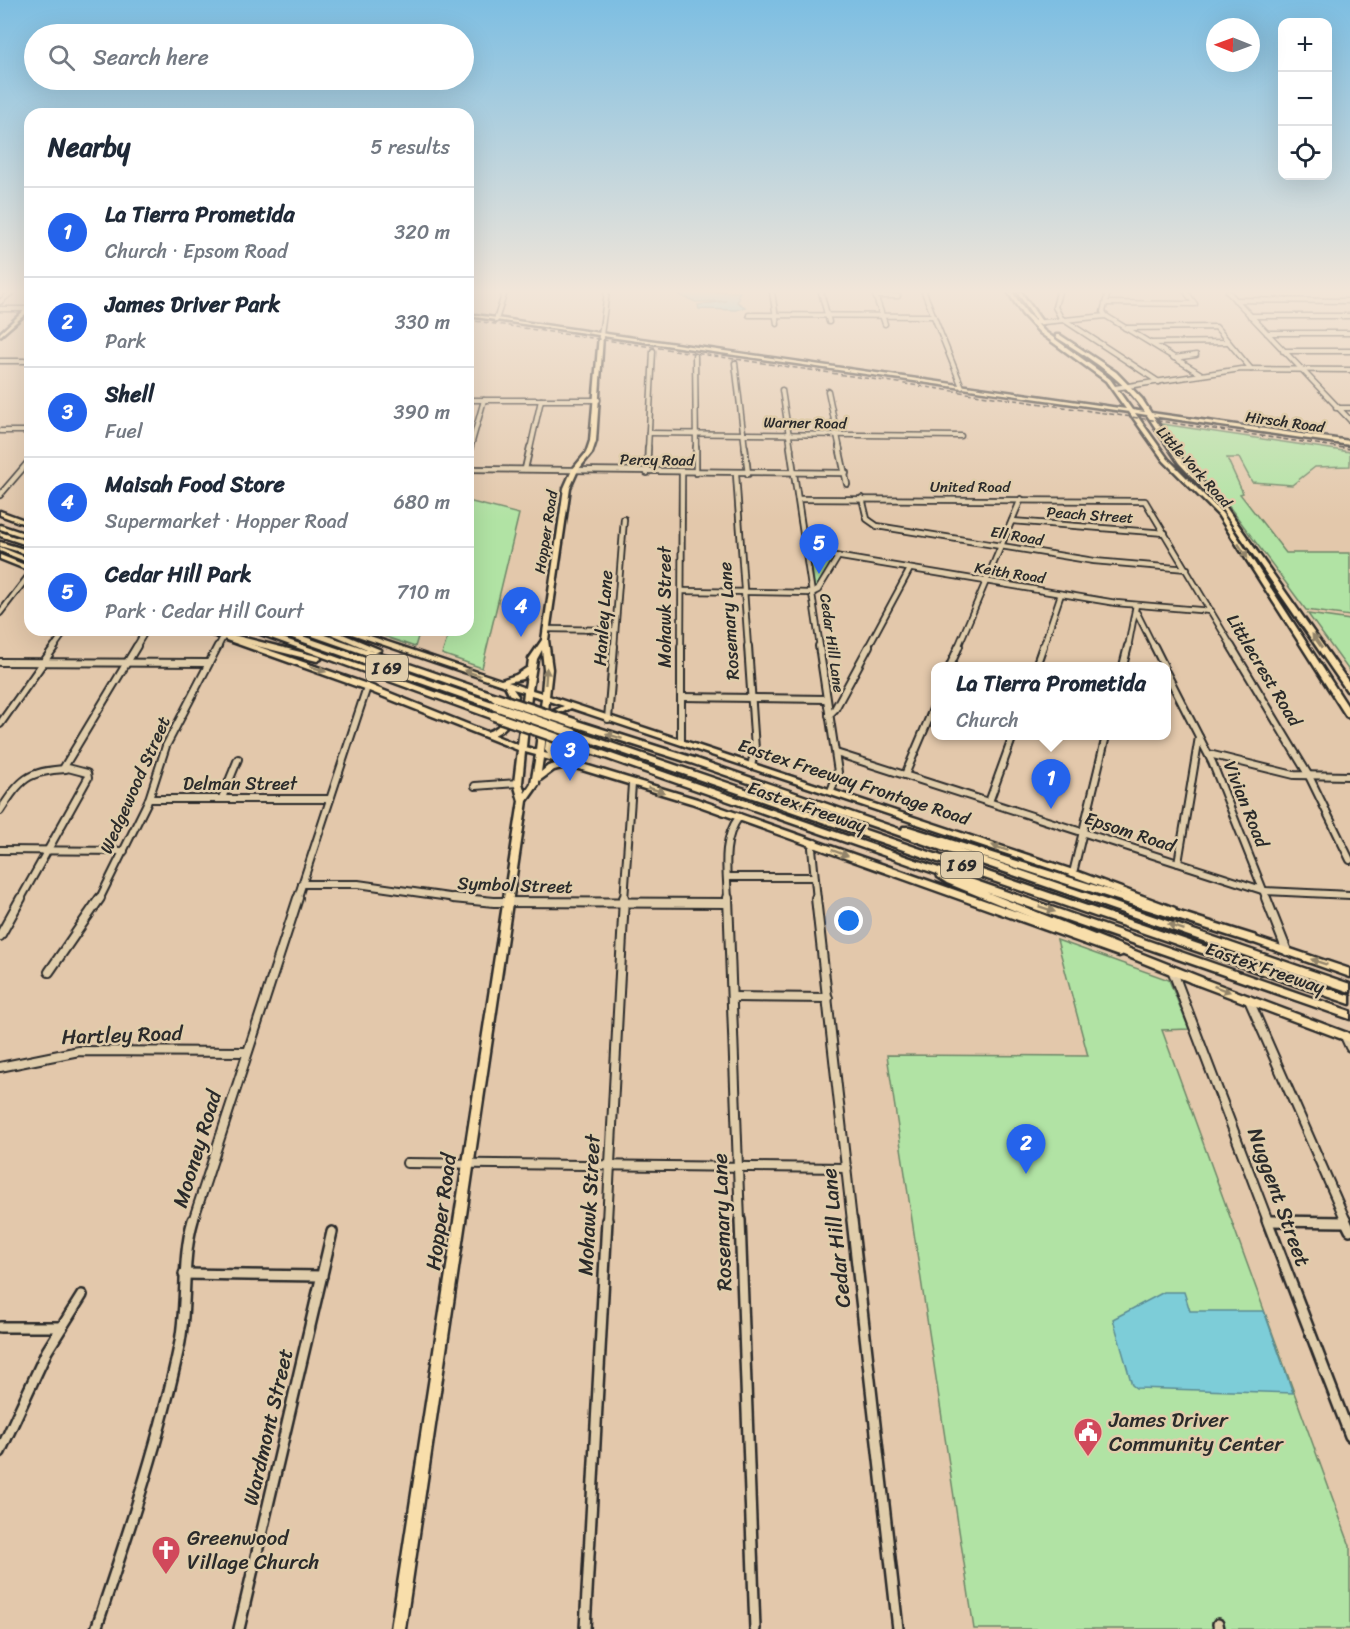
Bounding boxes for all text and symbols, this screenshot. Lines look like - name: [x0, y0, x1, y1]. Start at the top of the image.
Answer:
- north arrow: [1206, 18, 1260, 72]
- map controls: [1278, 18, 1332, 180]
- button: +: [1278, 18, 1332, 72]
- search box: [24, 24, 474, 90]
- text: Search here: [93, 38, 209, 77]
- icon: search: [45, 41, 78, 74]
- button: −: [1278, 72, 1332, 126]
- text: Nearby: [48, 124, 130, 170]
- button: locate: [1278, 126, 1332, 180]
- text: 5 results: [371, 130, 450, 165]
- text: La Tierra Prometida: [105, 195, 294, 234]
- text: 1: [63, 215, 72, 250]
- text: 320 m: [394, 215, 450, 250]
- text: Church · Epsom Road: [105, 234, 288, 269]
- text: James Driver Park: [105, 285, 280, 324]
- text: 2: [62, 305, 73, 340]
- text: 330 m: [395, 305, 450, 340]
- text: Park: [105, 324, 146, 359]
- text: Shell: [105, 375, 154, 414]
- text: 3: [62, 395, 73, 430]
- text: 390 m: [394, 395, 450, 430]
- street label: Hirsch Road: [1244, 404, 1327, 441]
- street label: Warner Road: [763, 409, 848, 437]
- text: Fuel: [105, 414, 143, 449]
- street label: Little York Road: [1150, 420, 1239, 515]
- street label: Percy Road: [620, 446, 695, 474]
- text: Maisah Food Store: [105, 465, 285, 504]
- street label: United Road: [930, 474, 1011, 500]
- text: 4: [61, 485, 74, 520]
- text: 680 m: [393, 485, 450, 520]
- street label: Hopper Road: [527, 488, 566, 575]
- street label: Peach Street: [1046, 499, 1135, 531]
- text: Supermarket · Hopper Road: [105, 504, 347, 539]
- street label: Ell Road: [989, 519, 1046, 554]
- pin: 5: [800, 524, 838, 574]
- one-way arrow: [1238, 542, 1249, 559]
- street label: Mohawk Street: [649, 546, 681, 668]
- text: Cedar Hill Park: [105, 555, 252, 594]
- street label: Keith Road: [973, 555, 1048, 592]
- street label: Rosemary Lane: [709, 561, 749, 681]
- street label: Hanley Lane: [584, 569, 622, 667]
- text: 5: [61, 575, 74, 610]
- text: 710 m: [397, 575, 450, 610]
- pin: 4: [502, 588, 540, 637]
- street label: Cedar Hill Lane: [812, 592, 852, 695]
- text: Park · Cedar Hill Court: [105, 594, 304, 629]
- street label: Littlecrest Road: [1218, 607, 1311, 734]
- one-way arrow: [1311, 633, 1323, 649]
- road number: I 69: [366, 655, 408, 681]
- popup: [931, 662, 1171, 740]
- text: La Tierra Prometida: [956, 664, 1146, 703]
- one-way arrow: [309, 665, 327, 675]
- one-way arrow: [542, 667, 551, 686]
- one-way arrow: [463, 668, 481, 678]
- text: Church: [956, 703, 1019, 738]
- street label: Wedgewood Street: [90, 711, 180, 859]
- one-way arrow: [605, 730, 623, 740]
- pin: 3: [550, 732, 590, 781]
- street label: Eastex Freeway Frontage Road: [735, 734, 973, 830]
- street label: Vivian Road: [1214, 756, 1278, 854]
- pin: 1: [1032, 760, 1070, 809]
- street label: Delman Street: [183, 768, 298, 800]
- street label: Eastex Freeway: [745, 776, 869, 838]
- one-way arrow: [647, 786, 665, 795]
- street label: Epsom Road: [1080, 802, 1181, 862]
- one-way arrow: [991, 842, 1009, 852]
- one-way arrow: [832, 848, 850, 858]
- road number: I 69: [941, 852, 983, 878]
- street label: Symbol Street: [457, 867, 573, 903]
- one-way arrow: [1038, 904, 1056, 914]
- your location: [834, 906, 863, 935]
- one-way arrow: [1167, 922, 1185, 932]
- street label: Eastex Freeway: [1201, 933, 1330, 1004]
- one-way arrow: [1309, 957, 1327, 967]
- one-way arrow: [1213, 985, 1231, 995]
- street label: Hartley Road: [61, 1014, 185, 1056]
- street label: Mooney Road: [161, 1084, 233, 1213]
- street label: Nuggent Street: [1236, 1122, 1322, 1272]
- pin: 2: [1006, 1124, 1046, 1174]
- street label: Mohawk Street: [566, 1132, 612, 1277]
- street label: Hopper Road: [414, 1149, 468, 1273]
- street label: Rosemary Lane: [701, 1152, 743, 1292]
- street label: Cedar Hill Lane: [810, 1166, 862, 1310]
- street label: Wardmont Street: [231, 1345, 305, 1509]
- place label: James Driver Community Center: [1108, 1401, 1284, 1463]
- public building icon: James Driver Community Center: [1072, 1416, 1104, 1458]
- place label: Greenwood Village Church: [187, 1519, 319, 1581]
- church icon: Greenwood Village Church: [150, 1534, 182, 1576]

